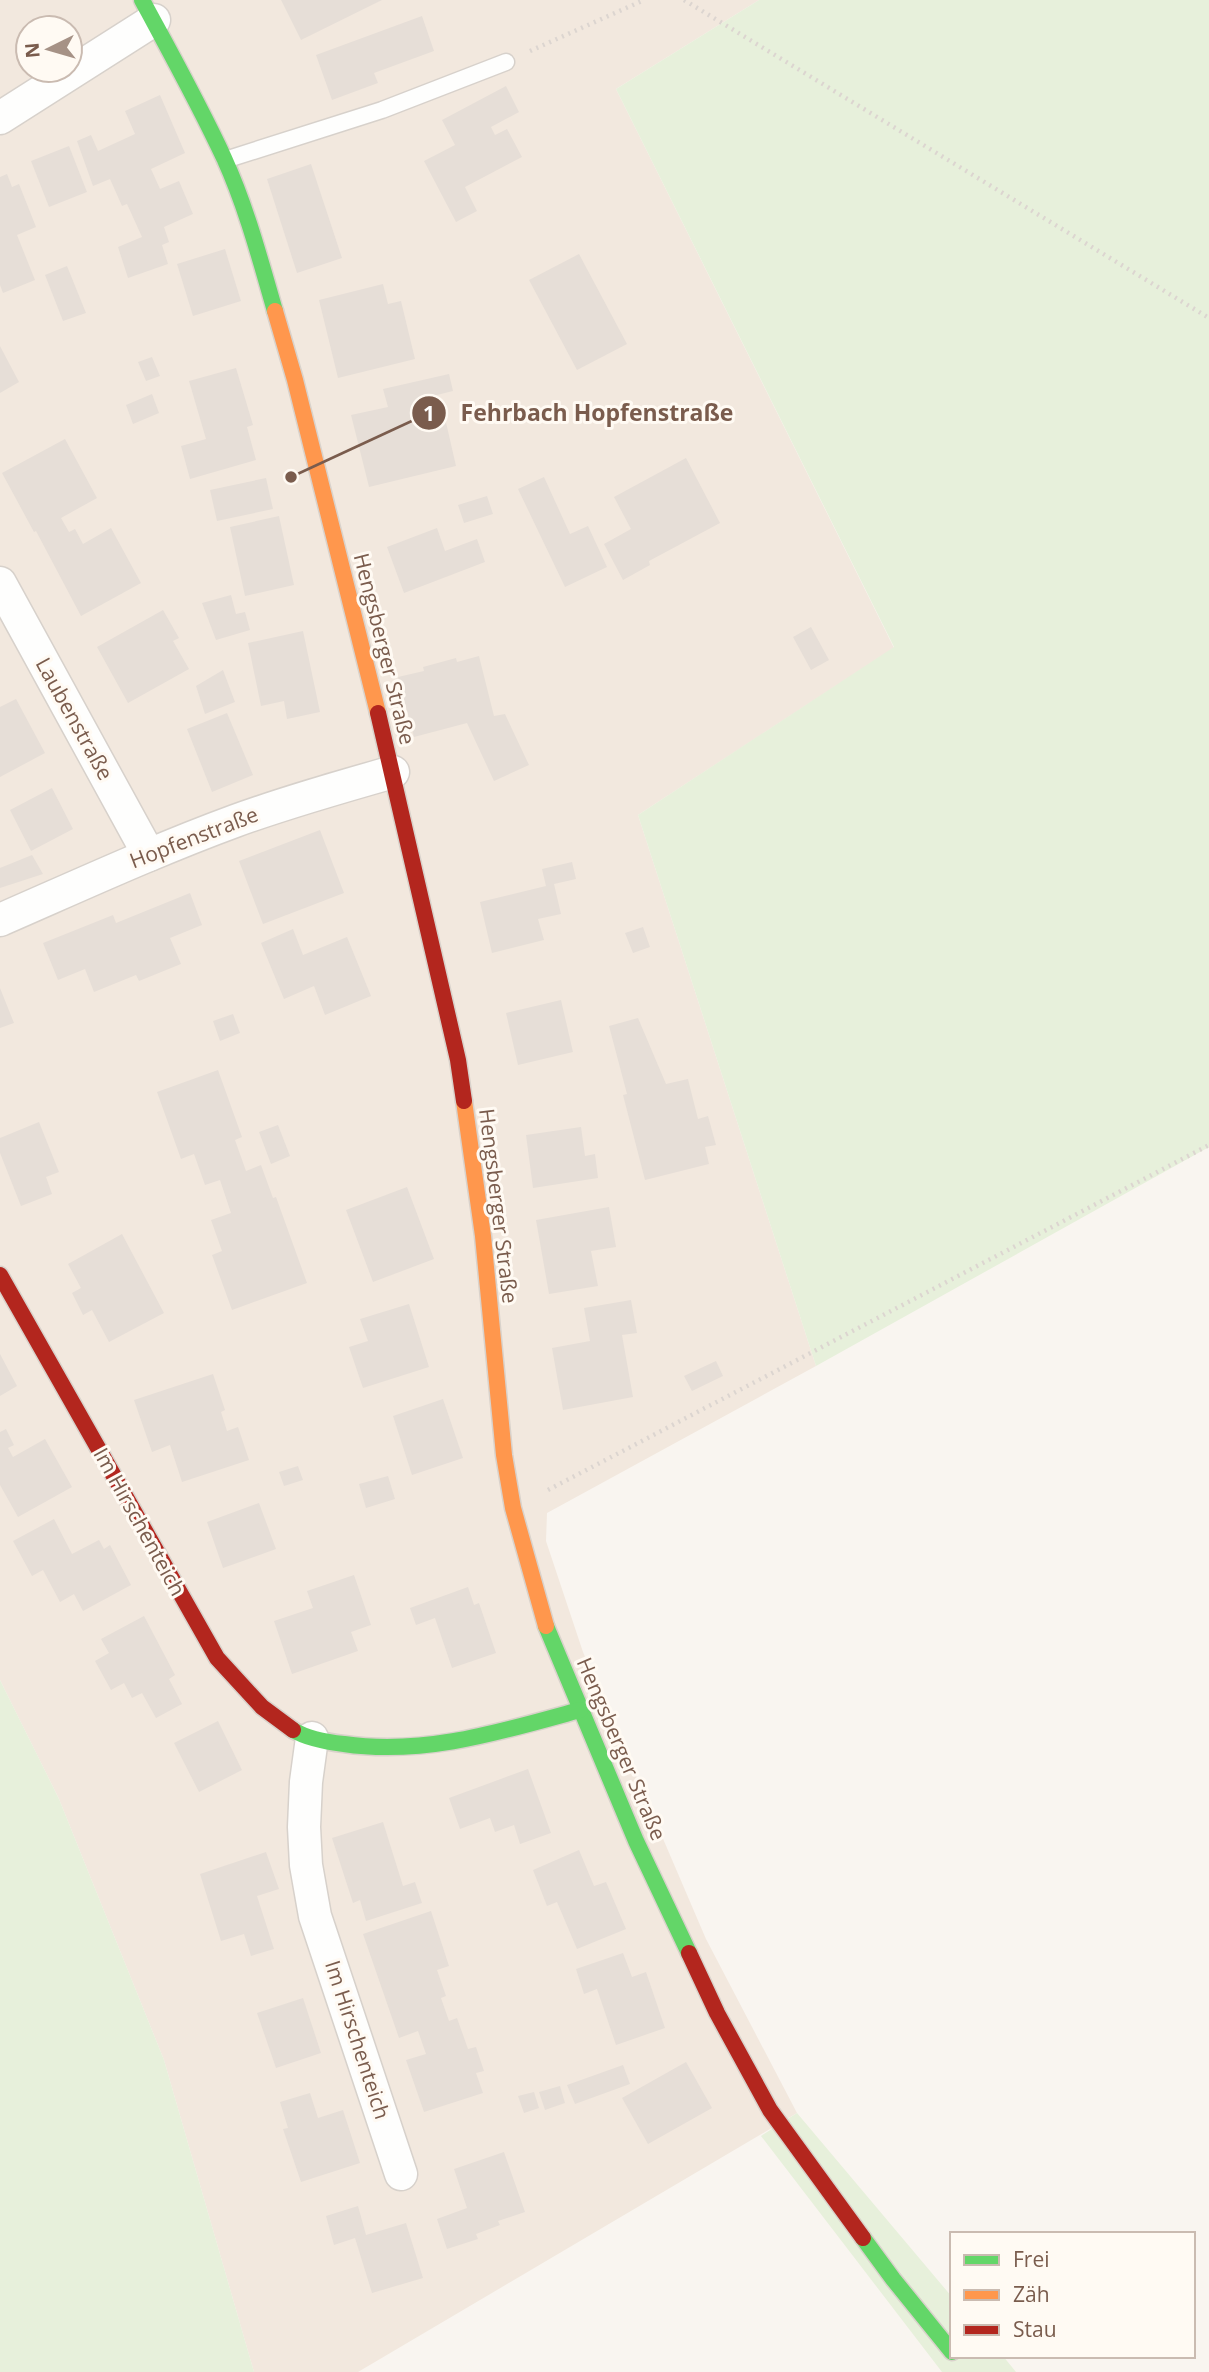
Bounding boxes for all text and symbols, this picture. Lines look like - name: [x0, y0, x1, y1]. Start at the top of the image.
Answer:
- north arrow: [14, 14, 84, 84]
- text: N: [18, 42, 46, 59]
- callout: Fehrbach Hopfenstraße: [411, 391, 747, 435]
- text: Fehrbach Hopfenstraße: [461, 396, 733, 428]
- text: 1: [423, 399, 435, 427]
- street label: Hengsberger Straße: [348, 550, 422, 747]
- street label: Laubenstraße: [30, 652, 120, 785]
- street label: Hopfenstraße: [125, 800, 262, 874]
- street label: Hengsberger Straße: [473, 1107, 525, 1305]
- street label: Im Hirschenteich: [88, 1442, 192, 1601]
- street label: Hengsberger Straße: [571, 1653, 673, 1844]
- street label: Im Hirschenteich: [319, 1957, 397, 2123]
- legend: [950, 2232, 1195, 2358]
- text: Frei: [1013, 2245, 1050, 2273]
- text: Zäh: [1013, 2280, 1050, 2308]
- text: Stau: [1013, 2315, 1057, 2343]

